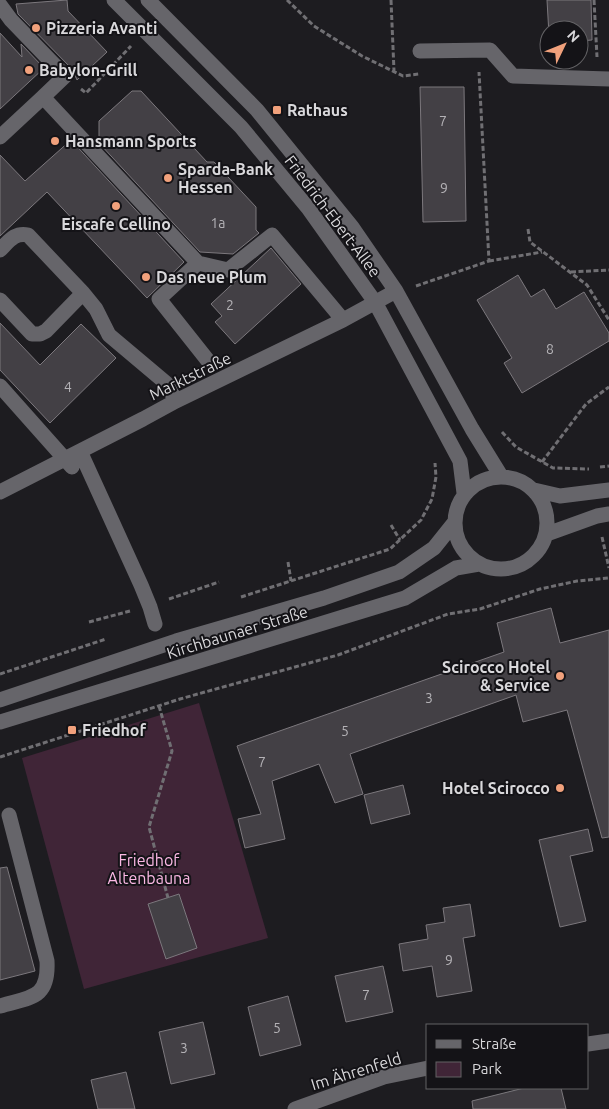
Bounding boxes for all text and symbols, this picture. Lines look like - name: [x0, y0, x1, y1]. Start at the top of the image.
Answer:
- place label: Pizzeria Avanti: [46, 19, 157, 37]
- north arrow: [539, 20, 589, 70]
- marker: Pizzeria Avanti: [30, 22, 42, 34]
- text: N: [564, 27, 583, 45]
- place label: Babylon-Grill: [39, 61, 137, 79]
- marker: Babylon-Grill: [23, 64, 35, 76]
- place label: Rathaus: [287, 101, 348, 119]
- marker: Rathaus: [271, 104, 283, 116]
- house number: 7: [439, 113, 447, 129]
- place label: Hansmann Sports: [65, 132, 197, 150]
- marker: Hansmann Sports: [49, 135, 61, 147]
- street label: Friedrich-Ebert-Allee: [281, 152, 385, 280]
- place label: Sparda-Bank Hessen: [178, 160, 273, 196]
- marker: Sparda-Bank Hessen: [162, 172, 174, 184]
- house number: 9: [440, 180, 448, 196]
- marker: Eiscafe Cellino: [110, 200, 122, 212]
- place label: Eiscafe Cellino: [61, 215, 171, 233]
- house number: 1a: [210, 215, 226, 231]
- place label: Das neue Plum: [156, 268, 267, 286]
- marker: Das neue Plum: [140, 271, 152, 283]
- house number: 2: [226, 297, 234, 313]
- house number: 8: [546, 341, 554, 357]
- street label: Marktstraße: [146, 349, 234, 403]
- house number: 4: [64, 379, 72, 395]
- street label: Kirchbaunaer Straße: [164, 602, 310, 662]
- place label: Scirocco Hotel & Service: [442, 658, 550, 694]
- marker: Scirocco Hotel & Service: [554, 670, 566, 682]
- house number: 3: [425, 690, 433, 706]
- place label: Friedhof: [82, 721, 147, 739]
- house number: 5: [341, 723, 349, 739]
- marker: Friedhof: [66, 724, 78, 736]
- house number: 7: [258, 754, 266, 770]
- place label: Hotel Scirocco: [442, 779, 550, 797]
- marker: Hotel Scirocco: [554, 782, 566, 794]
- park label: Friedhof Altenbauna: [108, 851, 190, 887]
- house number: 9: [445, 952, 453, 968]
- house number: 7: [362, 987, 370, 1003]
- house number: 5: [273, 1020, 281, 1036]
- legend: [426, 1024, 589, 1089]
- text: Straße: [472, 1035, 516, 1052]
- house number: 3: [180, 1040, 188, 1056]
- street label: Im Ährenfeld: [309, 1049, 403, 1093]
- text: Park: [472, 1060, 502, 1077]

